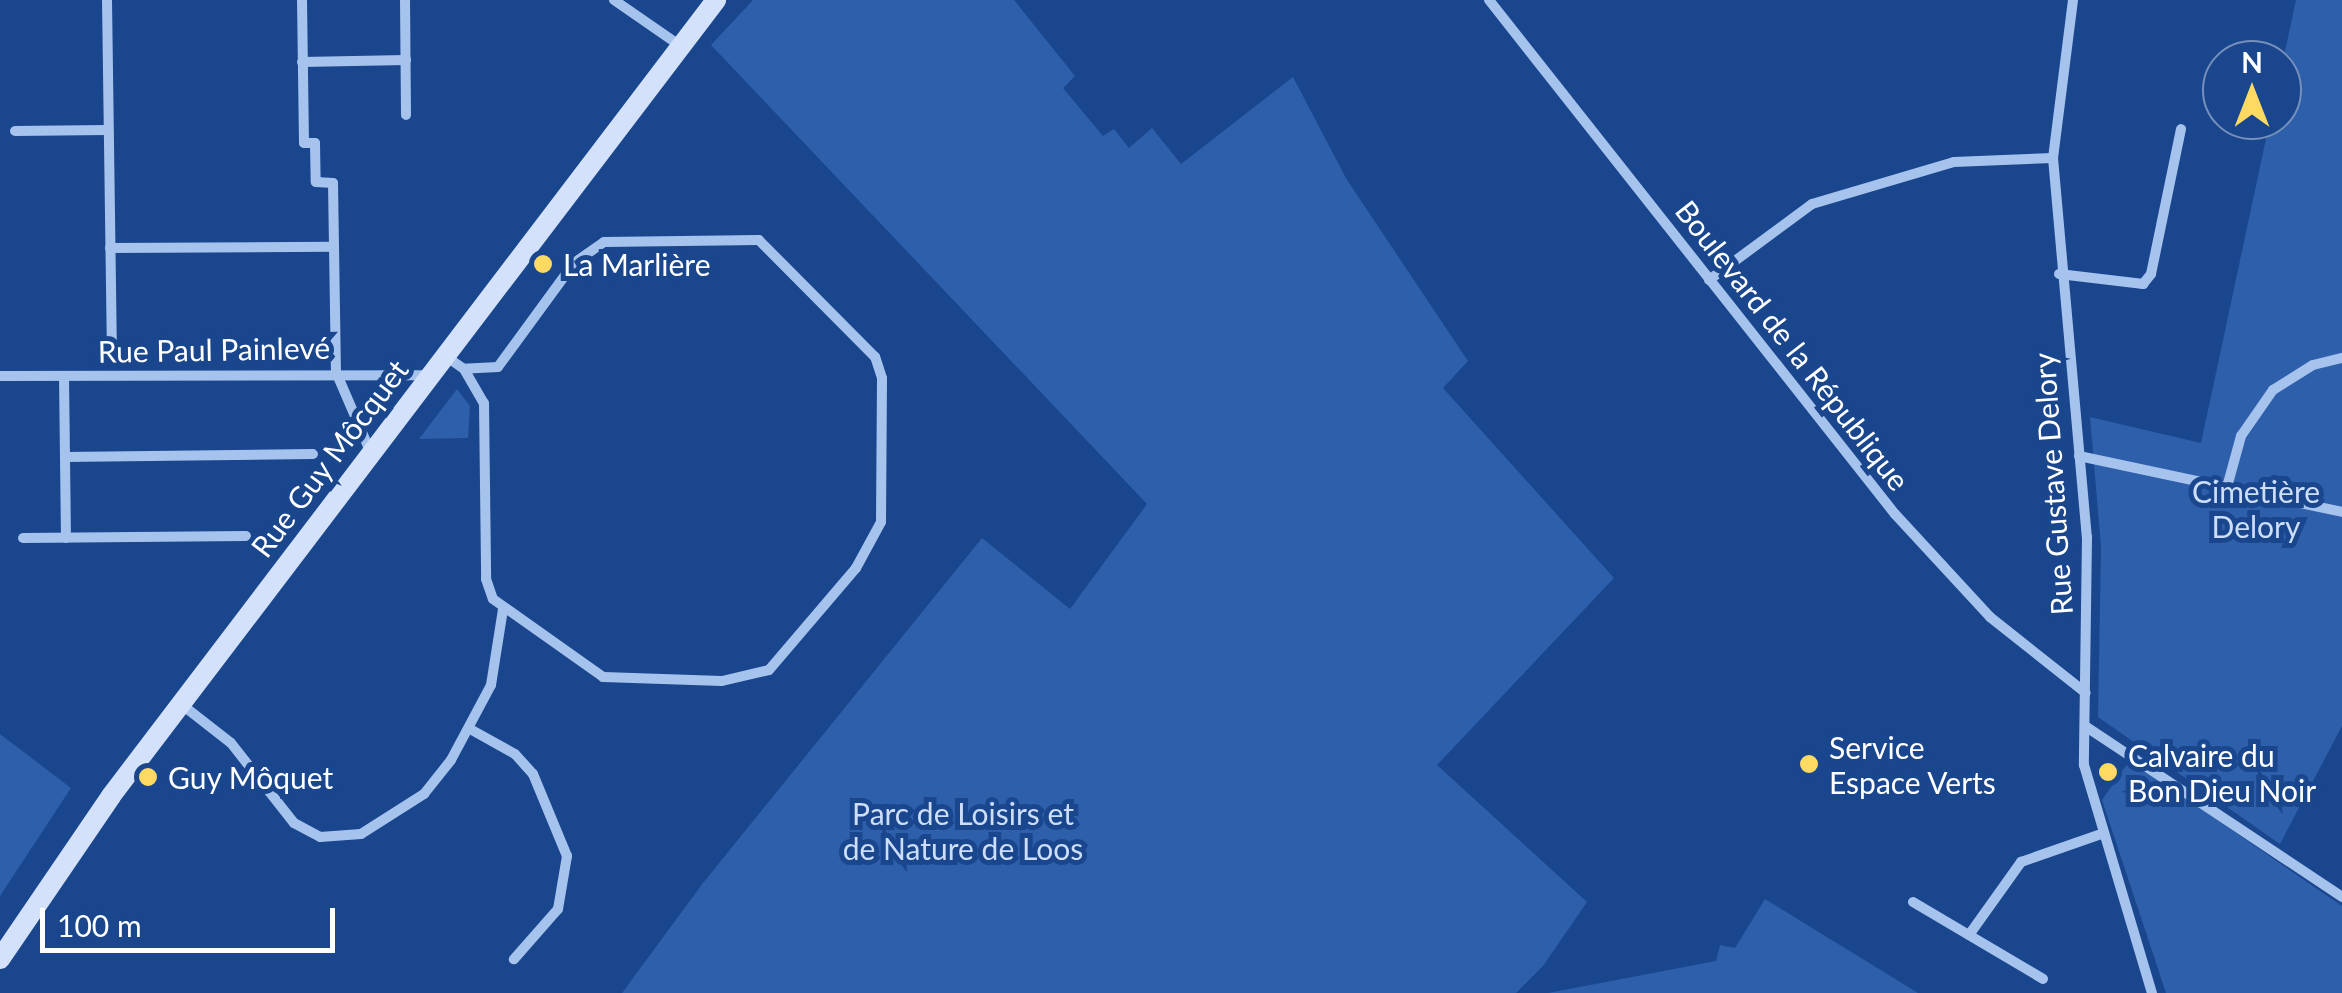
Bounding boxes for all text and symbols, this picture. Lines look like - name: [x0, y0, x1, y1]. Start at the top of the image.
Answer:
- north arrow: [2202, 40, 2302, 140]
- text: N: [2241, 45, 2263, 79]
- street label: Boulevard de la République: [1669, 193, 1917, 497]
- place label: La Marlière: [563, 246, 710, 282]
- marker: La Marlière: [532, 253, 554, 275]
- street label: Rue Paul Painlevé: [98, 329, 330, 369]
- street label: Rue Guy Môcquet: [243, 352, 415, 564]
- street label: Rue Gustave Delory: [2025, 352, 2079, 616]
- park label: Cimetière Delory: [2192, 473, 2320, 544]
- place label: Service Espace Verts: [1829, 729, 1997, 800]
- place label: Calvaire du Bon Dieu Noir: [2128, 737, 2316, 808]
- marker: Service Espace Verts: [1798, 753, 1820, 775]
- place label: Guy Môquet: [168, 759, 334, 795]
- marker: Calvaire du Bon Dieu Noir: [2097, 761, 2119, 783]
- marker: Guy Môquet: [137, 766, 159, 788]
- park label: Parc de Loisirs et de Nature de Loos: [843, 795, 1083, 866]
- scale bar: [45, 888, 340, 950]
- text: 100 m: [57, 907, 142, 943]

